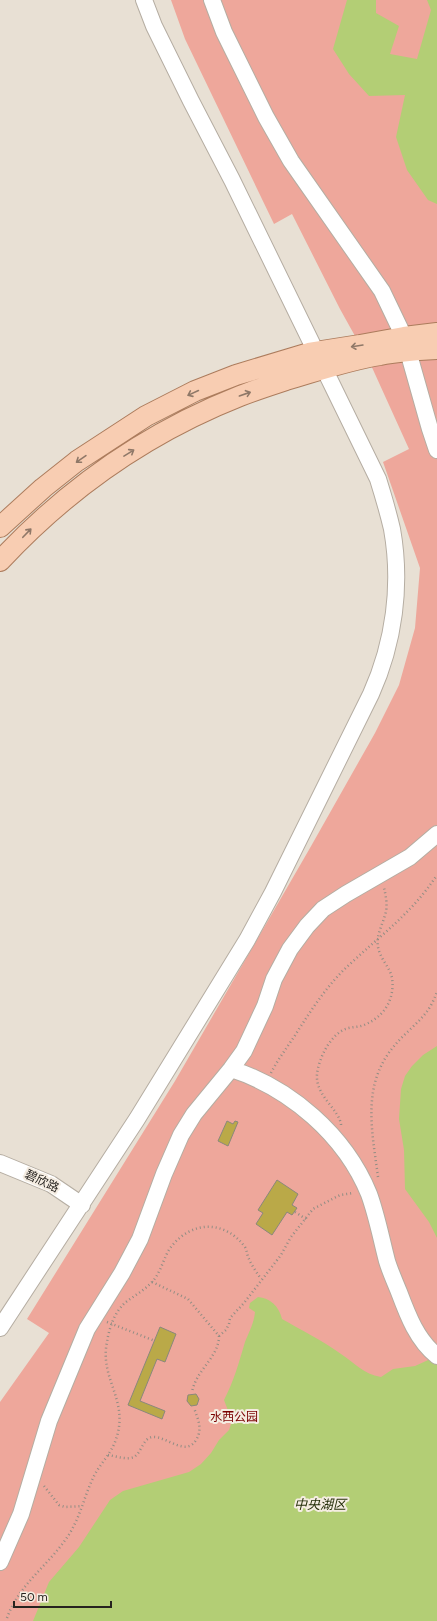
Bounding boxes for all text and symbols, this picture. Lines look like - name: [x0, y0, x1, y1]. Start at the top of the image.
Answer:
- one-way arrow: [351, 342, 364, 350]
- one-way arrow: [187, 390, 199, 397]
- one-way arrow: [238, 390, 251, 397]
- one-way arrow: [124, 449, 135, 457]
- one-way arrow: [75, 455, 86, 463]
- one-way arrow: [22, 528, 32, 538]
- street label: 碧欣路: [23, 1167, 61, 1195]
- park label: 水西公园: [210, 1410, 258, 1424]
- water label: 中央湖区: [294, 1497, 348, 1512]
- scale bar: [14, 1583, 111, 1609]
- text: 50 m: [20, 1590, 48, 1604]

